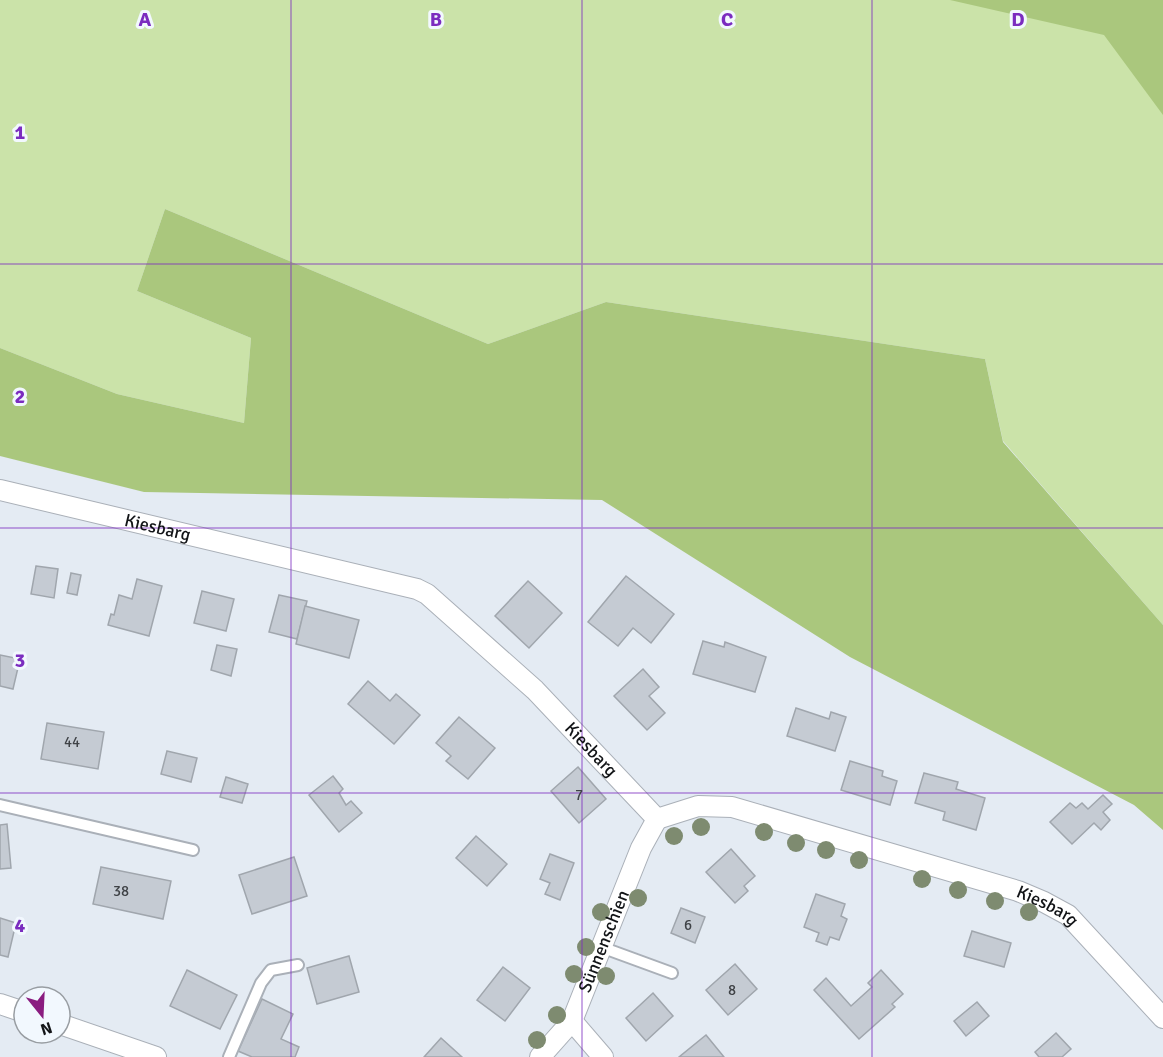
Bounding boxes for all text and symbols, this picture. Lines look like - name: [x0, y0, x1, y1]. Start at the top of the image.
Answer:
- text: A: [139, 7, 152, 32]
- text: B: [430, 7, 442, 32]
- text: C: [721, 7, 733, 32]
- text: D: [1011, 7, 1025, 32]
- text: 1: [15, 120, 26, 145]
- text: 2: [15, 384, 25, 409]
- street label: Kiesbarg: [122, 509, 193, 546]
- text: 3: [15, 648, 25, 673]
- street label: Kiesbarg: [560, 717, 622, 781]
- house number: 44: [64, 733, 80, 751]
- house number: 7: [575, 786, 583, 804]
- street label: Kiesbarg: [1013, 881, 1084, 931]
- house number: 38: [113, 882, 129, 900]
- street label: Sünnenschien: [574, 887, 634, 996]
- text: 4: [15, 913, 26, 938]
- house number: 6: [684, 916, 692, 934]
- house number: 8: [728, 981, 736, 999]
- north arrow: [12, 985, 72, 1045]
- text: N: [38, 1017, 55, 1040]

